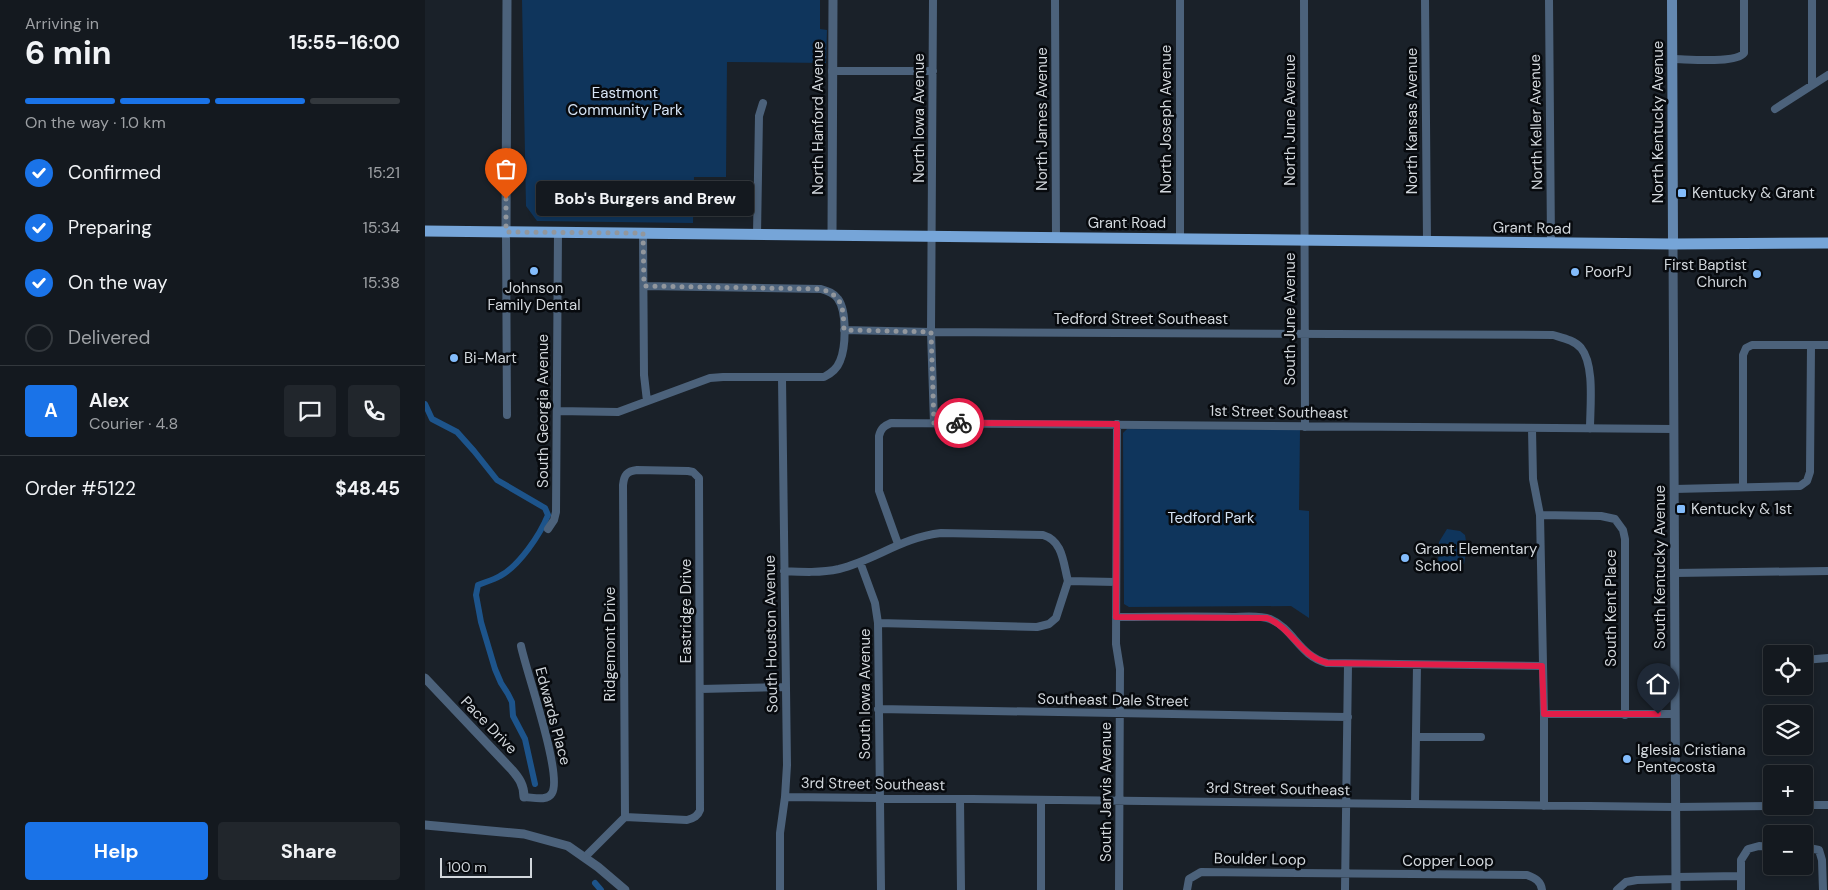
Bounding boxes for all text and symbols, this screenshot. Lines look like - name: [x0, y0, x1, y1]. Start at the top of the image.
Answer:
- text: Arriving in: [25, 13, 99, 34]
- text: 15:55–16:00: [289, 30, 400, 55]
- text: 6 min: [25, 32, 111, 74]
- street label: North Hanford Avenue: [808, 41, 828, 195]
- street label: North Kentucky Avenue: [1648, 41, 1668, 203]
- street label: North Joseph Avenue: [1156, 45, 1176, 193]
- street label: North James Avenue: [1032, 47, 1052, 191]
- street label: North Kansas Avenue: [1402, 48, 1422, 194]
- street label: North Iowa Avenue: [909, 53, 929, 183]
- street label: North June Avenue: [1280, 54, 1300, 186]
- street label: North Keller Avenue: [1525, 54, 1547, 190]
- park label: Eastmont Community Park: [567, 83, 683, 120]
- text: On the way · 1.0 km: [25, 112, 166, 133]
- pin: [485, 148, 527, 199]
- icon: bag: [492, 155, 520, 183]
- icon: check: [25, 159, 53, 187]
- text: Confirmed: [68, 160, 161, 185]
- text: 15:21: [368, 162, 400, 183]
- callout: Bob's Burgers and Brew: [536, 182, 753, 216]
- place label: Kentucky & Grant: [1692, 183, 1815, 203]
- marker: Kentucky & Grant: [1676, 187, 1688, 199]
- text: Bob's Burgers and Brew: [554, 188, 736, 209]
- street label: Grant Road: [1088, 213, 1166, 233]
- icon: check: [25, 214, 53, 242]
- text: Preparing: [68, 215, 152, 240]
- text: 15:34: [363, 217, 400, 238]
- street label: Grant Road: [1493, 217, 1571, 239]
- street label: South June Avenue: [1280, 253, 1300, 385]
- place label: First Baptist Church: [1664, 255, 1747, 292]
- place label: PoorPJ: [1585, 262, 1632, 282]
- marker: Johnson Family Dental: [528, 265, 540, 277]
- marker: PoorPJ: [1569, 266, 1581, 278]
- marker: First Baptist Church: [1751, 268, 1763, 280]
- icon: check: [25, 269, 53, 297]
- text: On the way: [68, 270, 168, 295]
- text: 15:38: [363, 272, 400, 293]
- place label: Johnson Family Dental: [487, 278, 581, 315]
- street label: Tedford Street Southeast: [1054, 309, 1228, 329]
- text: Delivered: [68, 325, 150, 350]
- street label: South Georgia Avenue: [533, 334, 553, 488]
- place label: Bi-Mart: [464, 348, 517, 368]
- marker: Bi-Mart: [448, 352, 460, 364]
- button: chat: [284, 385, 336, 437]
- button: phone: [348, 385, 400, 437]
- text: Alex: [89, 388, 129, 413]
- text: A: [44, 398, 58, 423]
- courier: [934, 398, 984, 448]
- street label: 1st Street Southeast: [1209, 401, 1349, 423]
- icon: bike: [945, 409, 973, 437]
- text: Courier · 4.8: [89, 413, 178, 434]
- text: Order #5122: [25, 476, 136, 501]
- text: $48.45: [335, 476, 400, 501]
- street label: South Kentucky Avenue: [1650, 485, 1670, 649]
- place label: Kentucky & 1st: [1691, 499, 1792, 519]
- marker: Kentucky & 1st: [1675, 503, 1687, 515]
- park label: Tedford Park: [1168, 508, 1255, 528]
- place label: Grant Elementary School: [1415, 539, 1538, 576]
- street label: South Kent Place: [1601, 549, 1621, 667]
- marker: Grant Elementary School: [1399, 552, 1411, 564]
- street label: South Houston Avenue: [760, 555, 782, 713]
- street label: Eastridge Drive: [676, 559, 696, 663]
- street label: Ridgemont Drive: [600, 587, 620, 701]
- street label: South Iowa Avenue: [855, 628, 875, 760]
- map controls: [1763, 645, 1813, 875]
- button: locate: [1763, 645, 1813, 695]
- pin: [1637, 663, 1679, 714]
- street label: Edwards Place: [530, 665, 576, 767]
- icon: home: [1644, 670, 1672, 698]
- street label: Southeast Dale Street: [1037, 689, 1189, 711]
- street label: Pace Drive: [456, 692, 522, 758]
- button: layers: [1763, 705, 1813, 755]
- street label: South Jarvis Avenue: [1096, 722, 1116, 862]
- place label: Iglesia Cristiana Pentecosta: [1637, 740, 1746, 777]
- marker: Iglesia Cristiana Pentecosta: [1621, 753, 1633, 765]
- button: +: [1763, 765, 1813, 815]
- street label: 3rd Street Southeast: [801, 773, 946, 795]
- street label: 3rd Street Southeast: [1206, 778, 1351, 800]
- button: Help: [25, 822, 208, 880]
- button: Share: [218, 822, 400, 880]
- button: −: [1763, 825, 1813, 875]
- street label: Boulder Loop: [1214, 848, 1306, 870]
- street label: Copper Loop: [1402, 851, 1494, 871]
- scale bar: [440, 855, 533, 878]
- text: 100 m: [447, 858, 487, 876]

